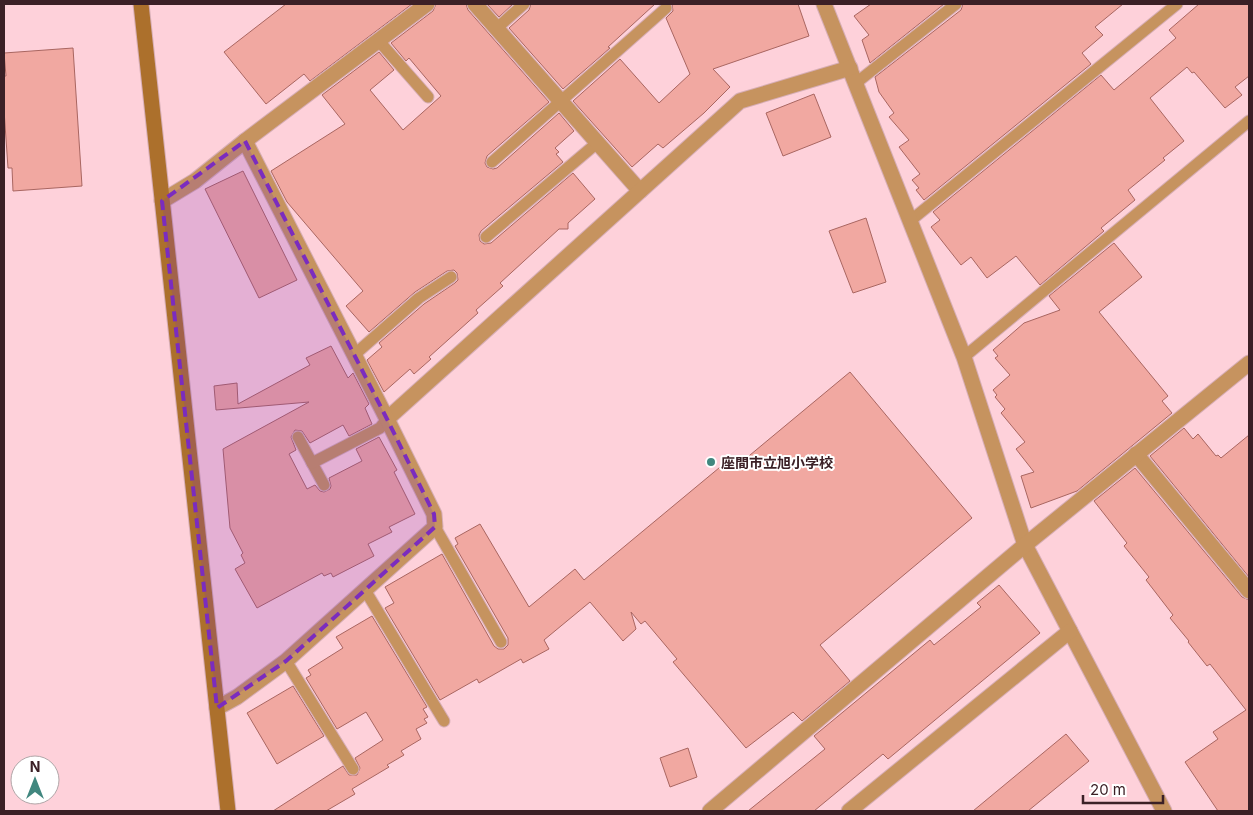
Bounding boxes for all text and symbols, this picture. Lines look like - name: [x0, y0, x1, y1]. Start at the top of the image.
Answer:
- place label: 座間市立旭小学校: [721, 454, 833, 471]
- marker: 座間市立旭小学校: [705, 456, 717, 468]
- north arrow: [10, 755, 60, 805]
- text: N: [30, 758, 40, 775]
- scale bar: [1083, 772, 1163, 804]
- text: 20 m: [1090, 780, 1126, 799]

